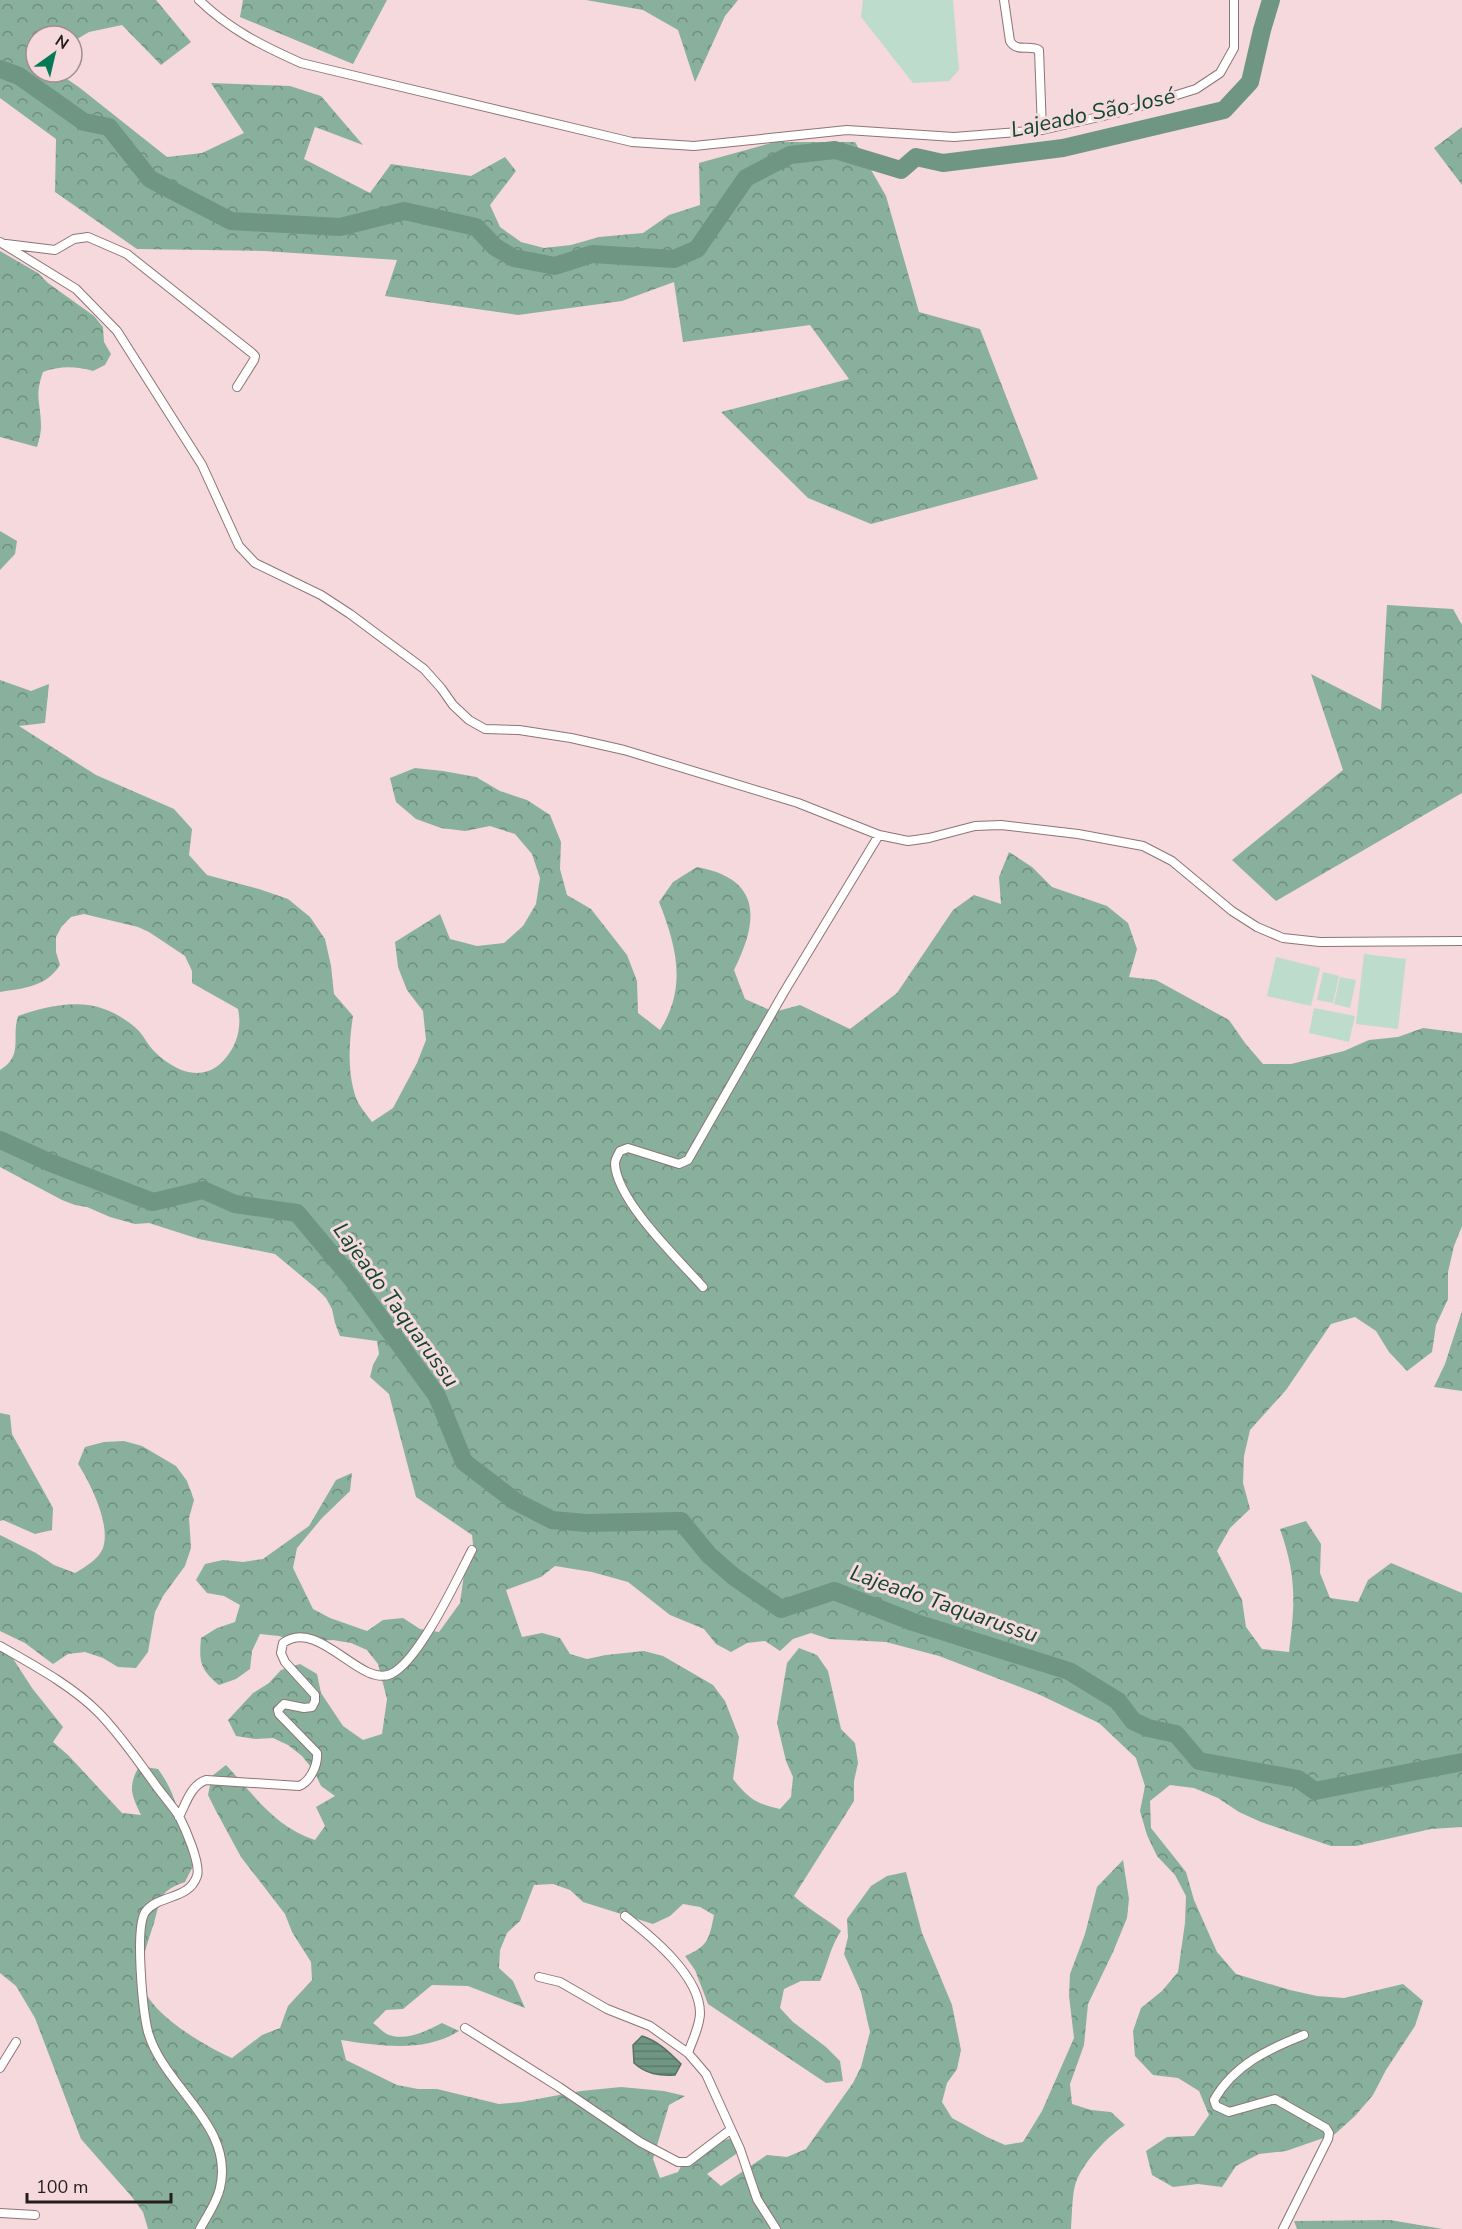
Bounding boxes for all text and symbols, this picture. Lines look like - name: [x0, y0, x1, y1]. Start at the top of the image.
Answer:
- north arrow: [24, 24, 84, 84]
- text: N: [51, 30, 73, 55]
- water label: Lajeado São José: [1008, 81, 1178, 145]
- water label: Lajeado Taquarussu: [326, 1217, 466, 1393]
- water label: Lajeado Taquarussu: [846, 1558, 1042, 1650]
- scale bar: [27, 2166, 171, 2204]
- text: 100 m: [36, 2175, 88, 2199]

